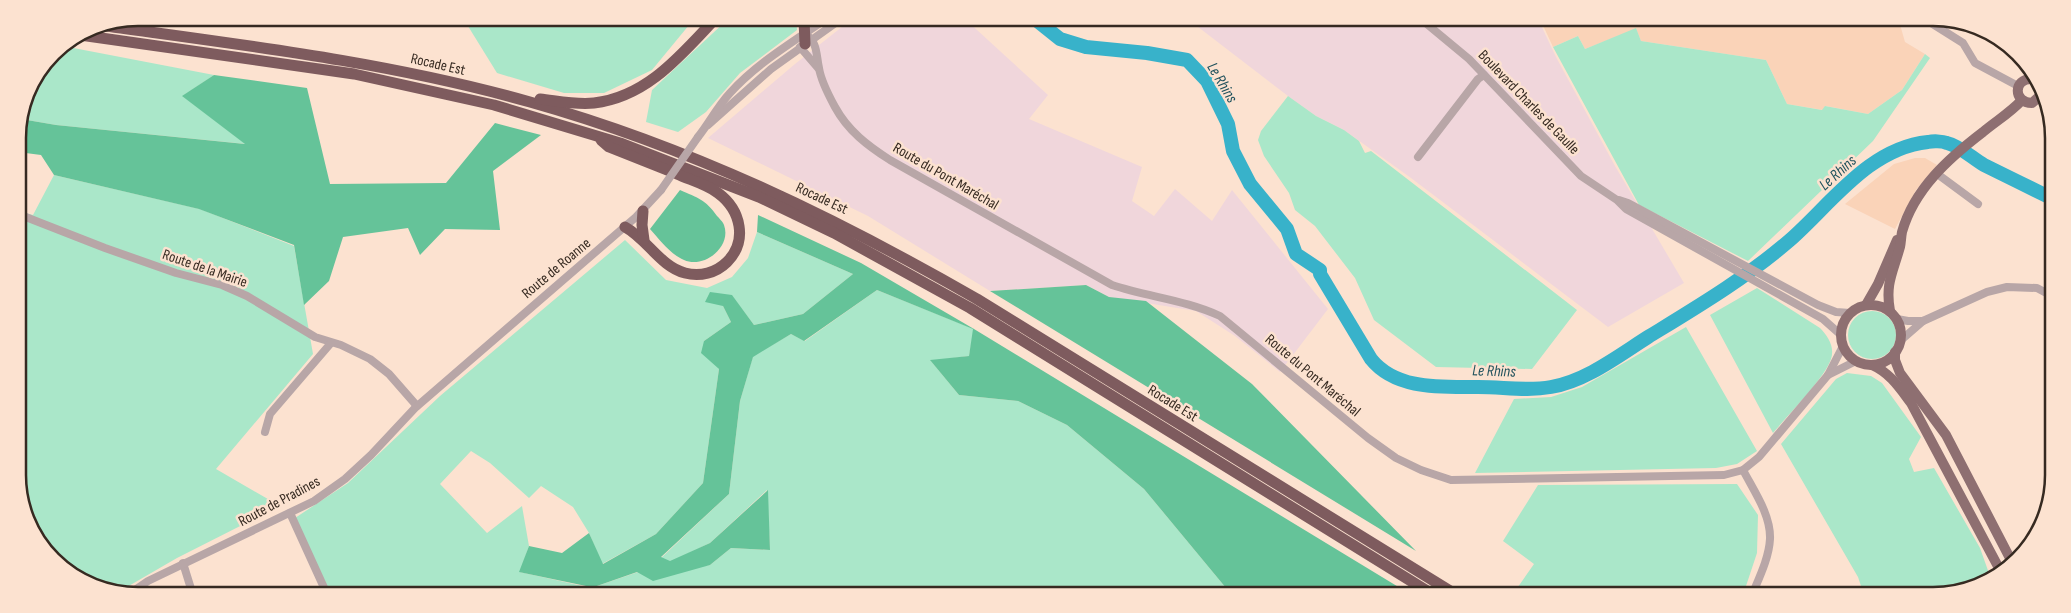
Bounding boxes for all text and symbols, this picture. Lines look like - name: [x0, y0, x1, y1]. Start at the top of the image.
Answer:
- street label: Boulevard Charles de Gaulle: [1474, 46, 1583, 159]
- street label: Rocade Est: [409, 49, 467, 80]
- water label: Le Rhins: [1202, 59, 1241, 107]
- street label: Route du Pont Maréchal: [890, 138, 1002, 214]
- water label: Le Rhins: [1815, 151, 1861, 195]
- street label: Rocade Est: [793, 178, 851, 219]
- street label: Route de Roanne: [518, 234, 595, 303]
- street label: Route de la Mairie: [160, 245, 250, 292]
- street label: Route du Pont Maréchal: [1261, 330, 1364, 421]
- water label: Le Rhins: [1472, 361, 1516, 382]
- street label: Rocade Est: [1144, 381, 1202, 426]
- street label: Route de Pradines: [235, 472, 323, 531]

